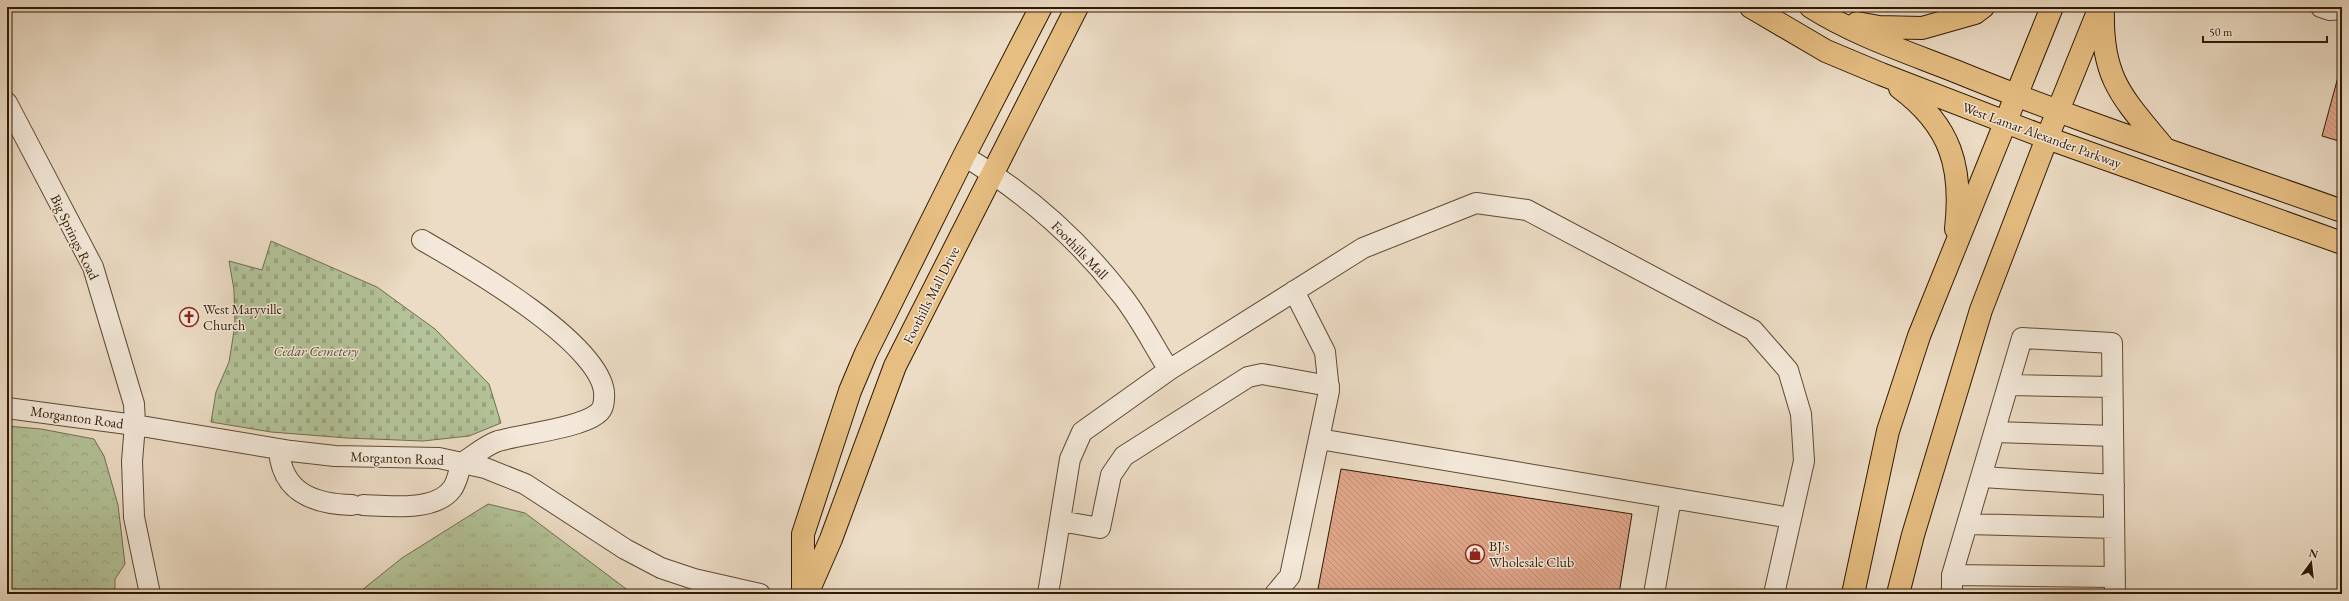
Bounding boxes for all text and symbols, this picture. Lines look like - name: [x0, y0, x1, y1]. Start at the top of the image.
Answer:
- scale bar: [2203, 18, 2327, 44]
- text: 50 m: [2209, 24, 2233, 40]
- street label: West Lamar Alexander Parkway: [1960, 98, 2125, 173]
- street label: Big Springs Road: [47, 191, 104, 283]
- street label: Foothills Mall: [1048, 217, 1113, 283]
- street label: Foothills Mall Drive: [899, 243, 964, 347]
- place label: West Maryville Church: [203, 300, 283, 334]
- church icon: West Maryville Church: [178, 306, 200, 328]
- park label: Cedar Cemetery: [274, 342, 359, 360]
- street label: Morganton Road: [29, 402, 126, 433]
- street label: Morganton Road: [350, 447, 445, 469]
- place label: BJ's Wholesale Club: [1489, 537, 1574, 571]
- shop icon: BJ's Wholesale Club: [1464, 543, 1486, 565]
- north arrow: [2291, 543, 2331, 583]
- text: N: [2307, 545, 2320, 561]

